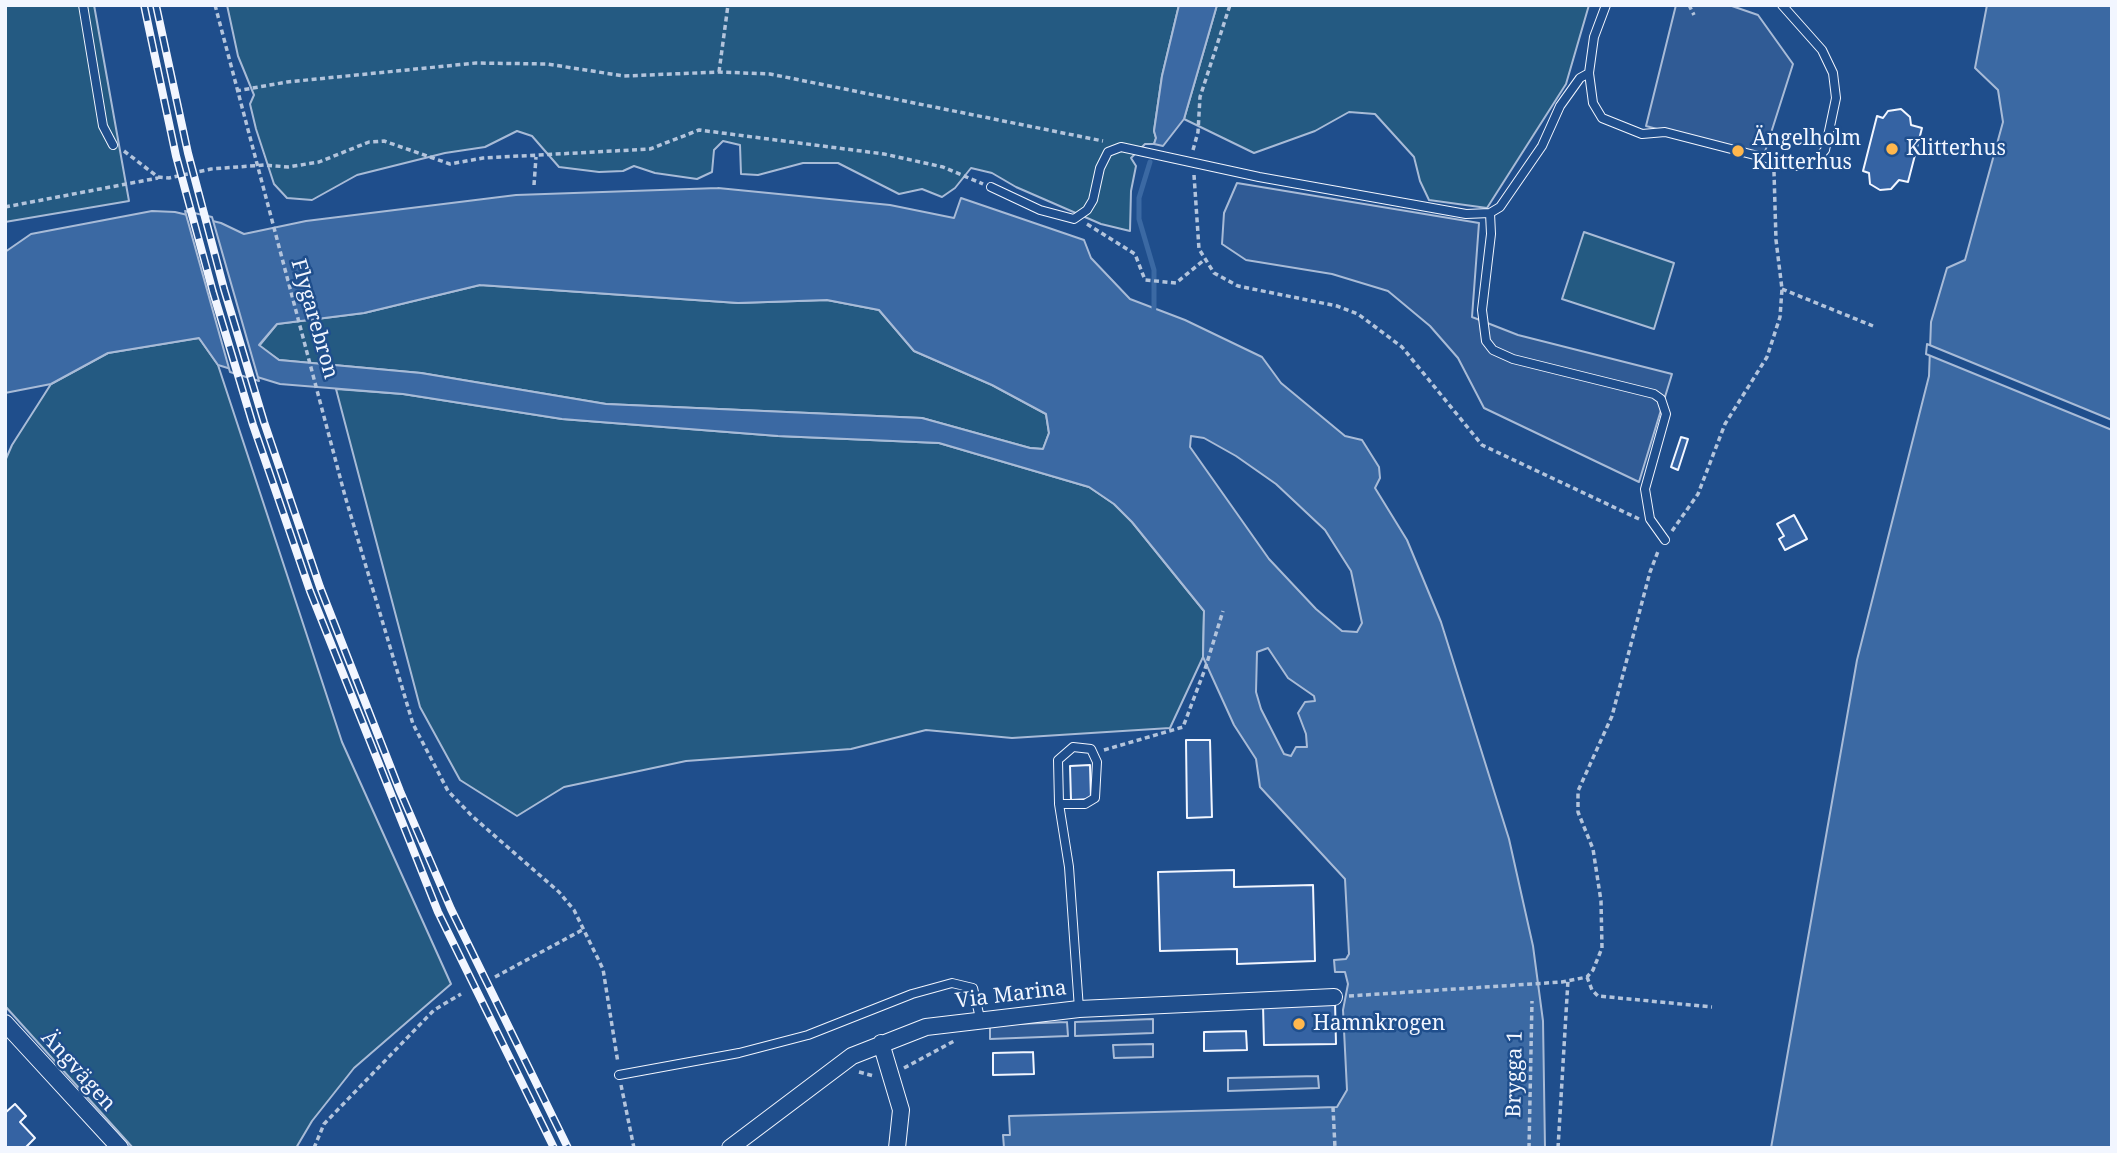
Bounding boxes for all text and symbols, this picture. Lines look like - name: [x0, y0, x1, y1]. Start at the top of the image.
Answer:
- place label: Ängelholm Klitterhus: [1752, 126, 1861, 176]
- place label: Klitterhus: [1906, 136, 2006, 162]
- marker: Klitterhus: [1884, 141, 1900, 157]
- marker: Ängelholm Klitterhus: [1730, 143, 1746, 159]
- street label: Flygarebron: [285, 256, 343, 382]
- street label: Via Marina: [954, 976, 1068, 1014]
- place label: Hamnkrogen: [1313, 1011, 1445, 1037]
- marker: Hamnkrogen: [1291, 1016, 1307, 1032]
- street label: Ängvägen: [35, 1026, 121, 1116]
- street label: Brygga 1: [1502, 1030, 1528, 1118]

